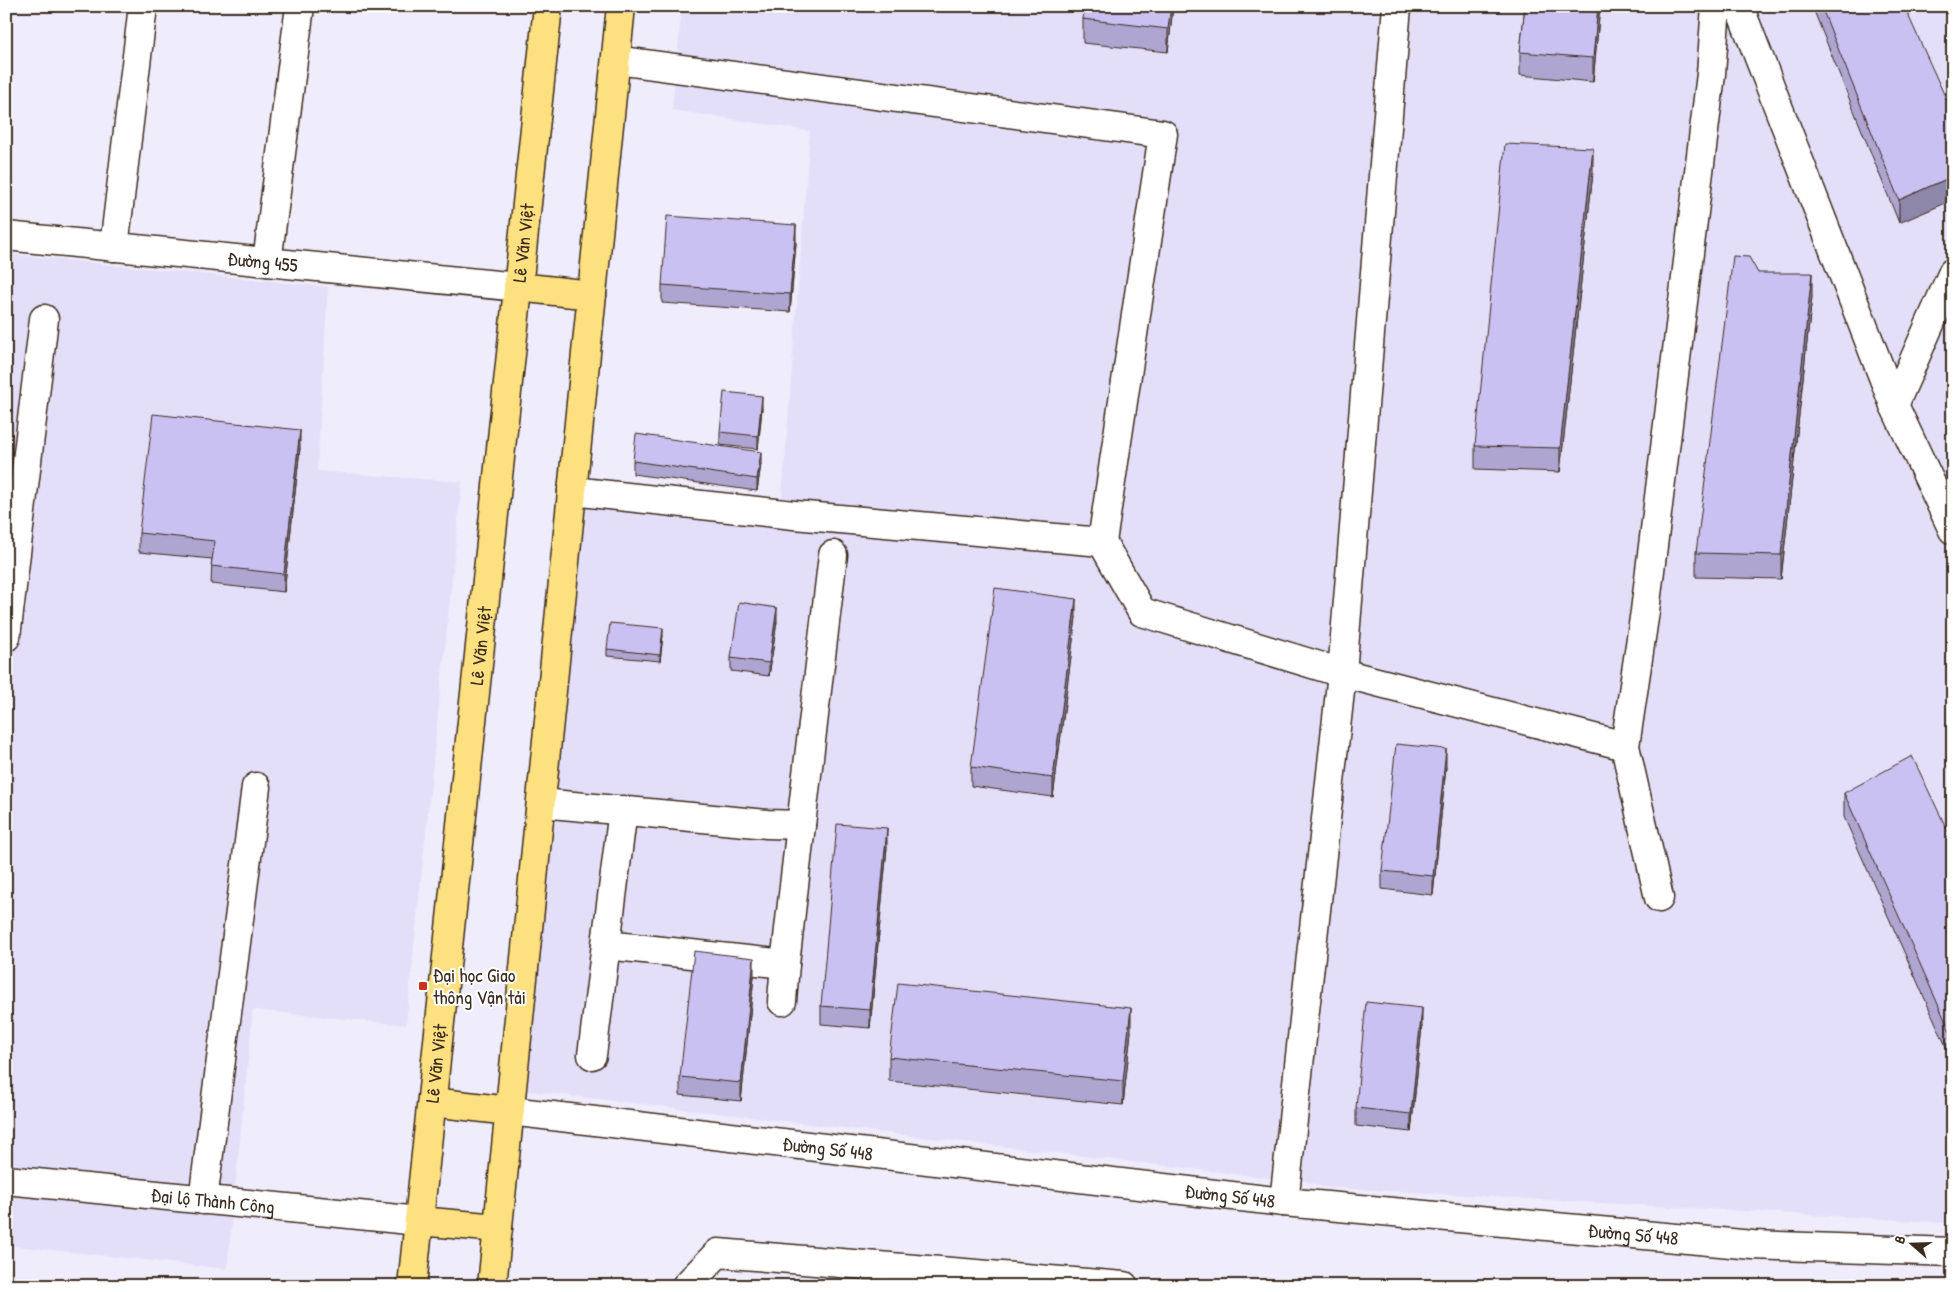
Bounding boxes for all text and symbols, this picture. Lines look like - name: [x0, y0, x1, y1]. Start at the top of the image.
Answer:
- street label: Lê Văn Việt: [506, 202, 540, 284]
- street label: Đường 455: [226, 245, 299, 278]
- street label: Lê Văn Việt: [463, 604, 497, 686]
- place label: Đại học Giao thông Vận tải: [433, 962, 526, 1010]
- marker: Đại học Giao thông Vận tải: [417, 980, 429, 992]
- street label: Lê Văn Việt: [419, 1022, 453, 1104]
- street label: Đường Số 448: [781, 1130, 874, 1167]
- street label: Đường Số 448: [1184, 1177, 1276, 1214]
- street label: Đại lộ Thành Công: [150, 1181, 276, 1220]
- street label: Đường Số 448: [1587, 1217, 1679, 1251]
- north arrow: [1886, 1220, 1936, 1270]
- text: B: [1889, 1233, 1909, 1246]

